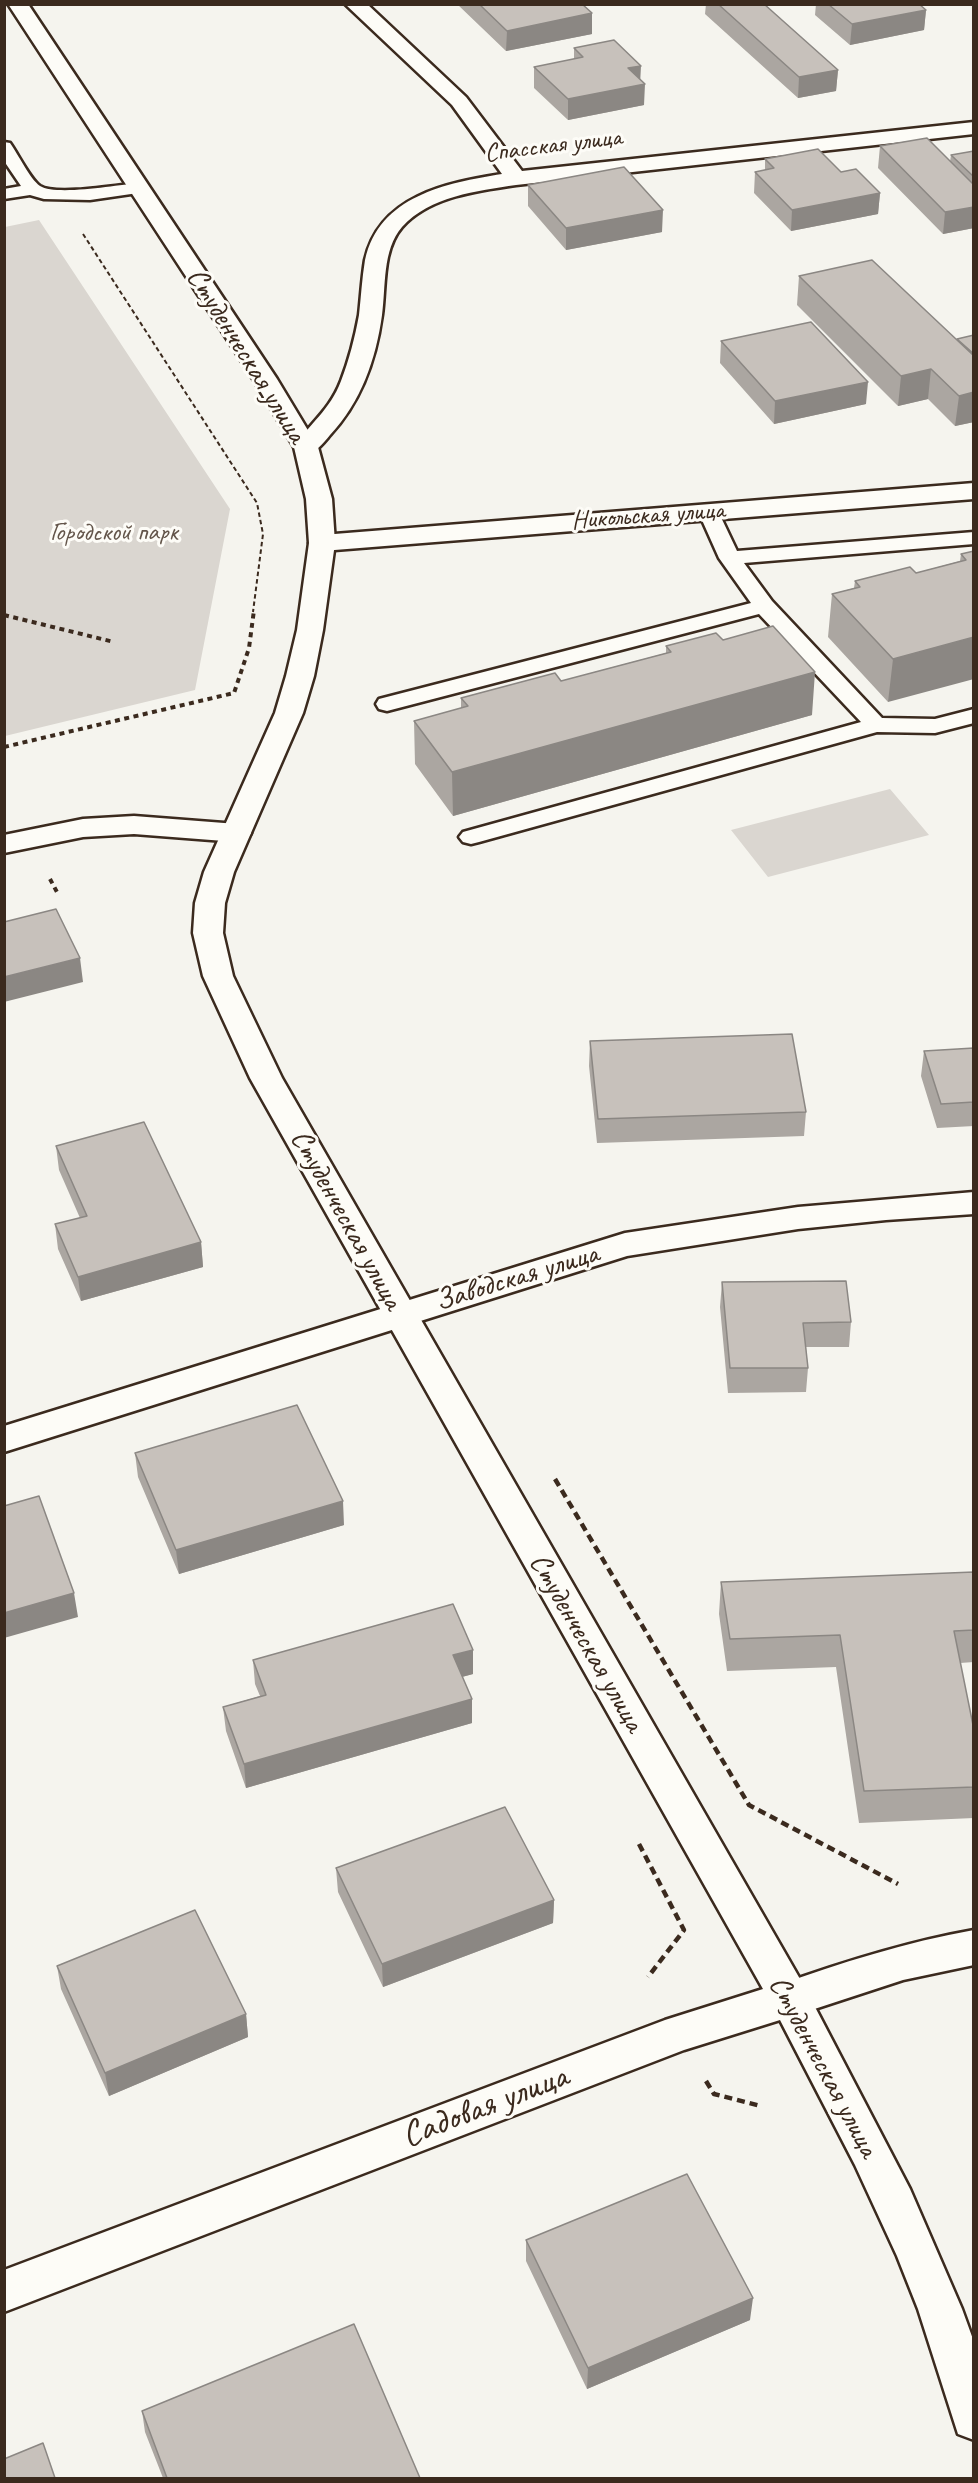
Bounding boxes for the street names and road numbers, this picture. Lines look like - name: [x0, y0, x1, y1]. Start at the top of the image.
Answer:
- street label: Спасская улица: [483, 122, 623, 170]
- street label: Студенческая улица: [178, 262, 314, 450]
- street label: Никольская улица: [570, 495, 726, 537]
- street label: Студенческая улица: [282, 1124, 410, 1316]
- street label: Заводская улица: [431, 1236, 603, 1320]
- street label: Студенческая улица: [520, 1547, 652, 1739]
- street label: Студенческая улица: [760, 1970, 886, 2164]
- street label: Садовая улица: [396, 2056, 574, 2158]

